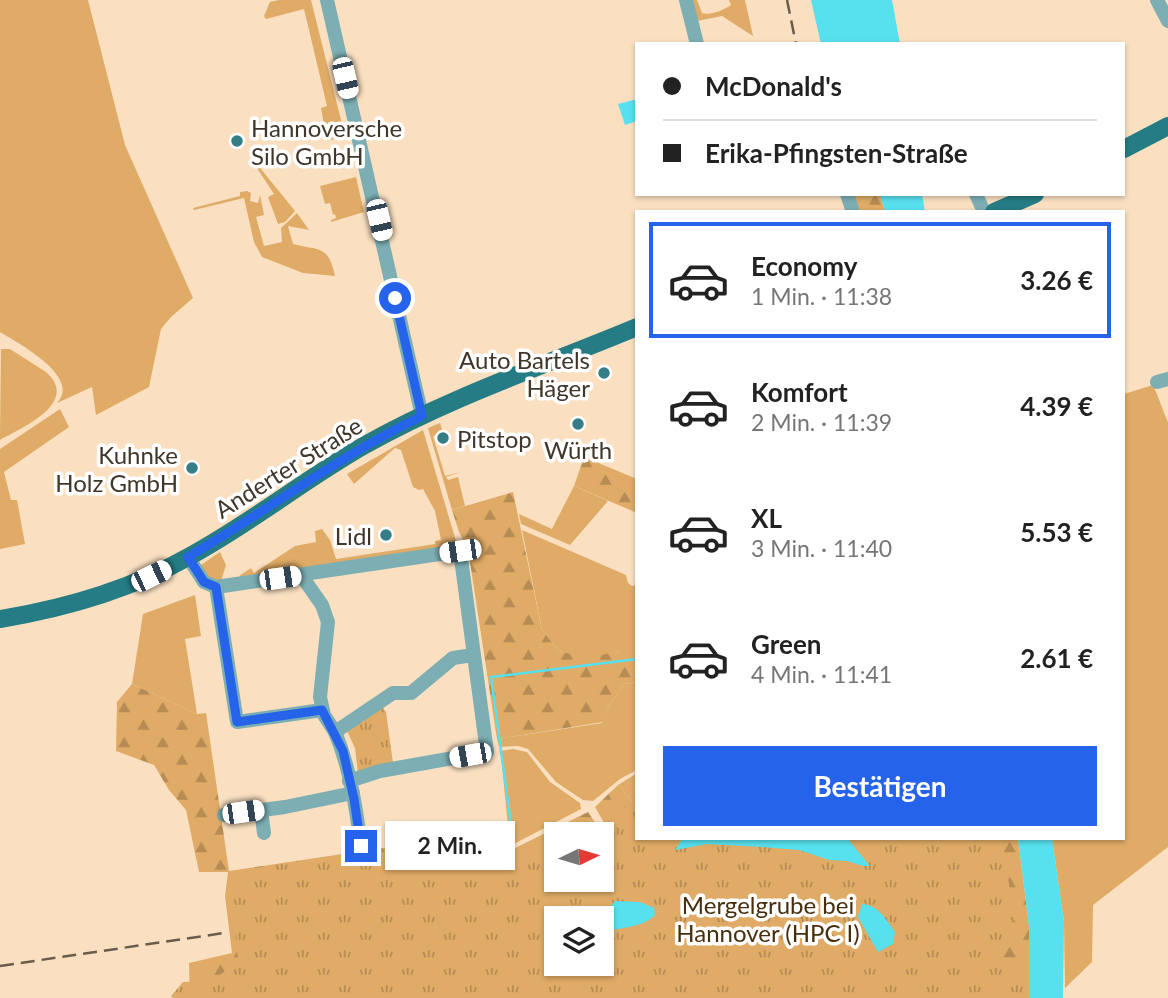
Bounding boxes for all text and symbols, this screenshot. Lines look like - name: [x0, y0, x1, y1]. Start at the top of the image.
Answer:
- car: [331, 55, 360, 101]
- text: McDonald's: [705, 70, 842, 102]
- place label: Hannoversche Silo GmbH: [251, 113, 402, 170]
- marker: Hannoversche Silo GmbH: [229, 133, 245, 149]
- text: Erika-Pfingsten-Straße: [705, 137, 968, 169]
- car: [365, 197, 394, 243]
- icon: car: [667, 249, 730, 312]
- text: Economy: [751, 250, 857, 282]
- text: 3.26 €: [1020, 264, 1093, 296]
- route start: [379, 282, 411, 314]
- text: 1 Min. · 11:38: [751, 282, 892, 310]
- place label: Auto Bartels Häger: [459, 345, 590, 402]
- marker: Auto Bartels Häger: [596, 365, 612, 381]
- icon: car: [667, 375, 730, 438]
- text: Komfort: [751, 376, 848, 408]
- text: 4.39 €: [1020, 390, 1093, 422]
- text: 2 Min. · 11:39: [751, 408, 892, 436]
- street label: Anderter Straße: [209, 410, 367, 524]
- marker: Würth: [570, 416, 586, 432]
- place label: Pitstop: [457, 424, 532, 453]
- marker: Pitstop: [435, 430, 451, 446]
- place label: Würth: [544, 435, 612, 464]
- place label: Kuhnke Holz GmbH: [55, 440, 178, 497]
- marker: Kuhnke Holz GmbH: [184, 460, 200, 476]
- icon: car: [667, 501, 730, 564]
- text: XL: [751, 502, 782, 534]
- text: 5.53 €: [1020, 516, 1093, 548]
- place label: Lidl: [335, 521, 372, 550]
- marker: Lidl: [378, 527, 394, 543]
- text: 3 Min. · 11:40: [751, 534, 892, 562]
- car: [438, 538, 483, 564]
- car: [128, 557, 175, 595]
- car: [258, 565, 303, 591]
- icon: car: [667, 627, 730, 690]
- text: Green: [751, 628, 821, 660]
- text: 2.61 €: [1020, 642, 1093, 674]
- text: 4 Min. · 11:41: [751, 660, 892, 688]
- car: [448, 741, 493, 769]
- button: Bestätigen: [663, 746, 1097, 826]
- car: [221, 799, 266, 825]
- callout: 2 Min.: [386, 822, 515, 870]
- north arrow: [544, 822, 614, 892]
- map controls: [544, 822, 614, 976]
- route end: [345, 830, 377, 862]
- text: 2 Min.: [418, 831, 482, 859]
- park label: Mergelgrube bei Hannover (HPC I): [676, 890, 860, 947]
- button: layers: [544, 906, 614, 976]

